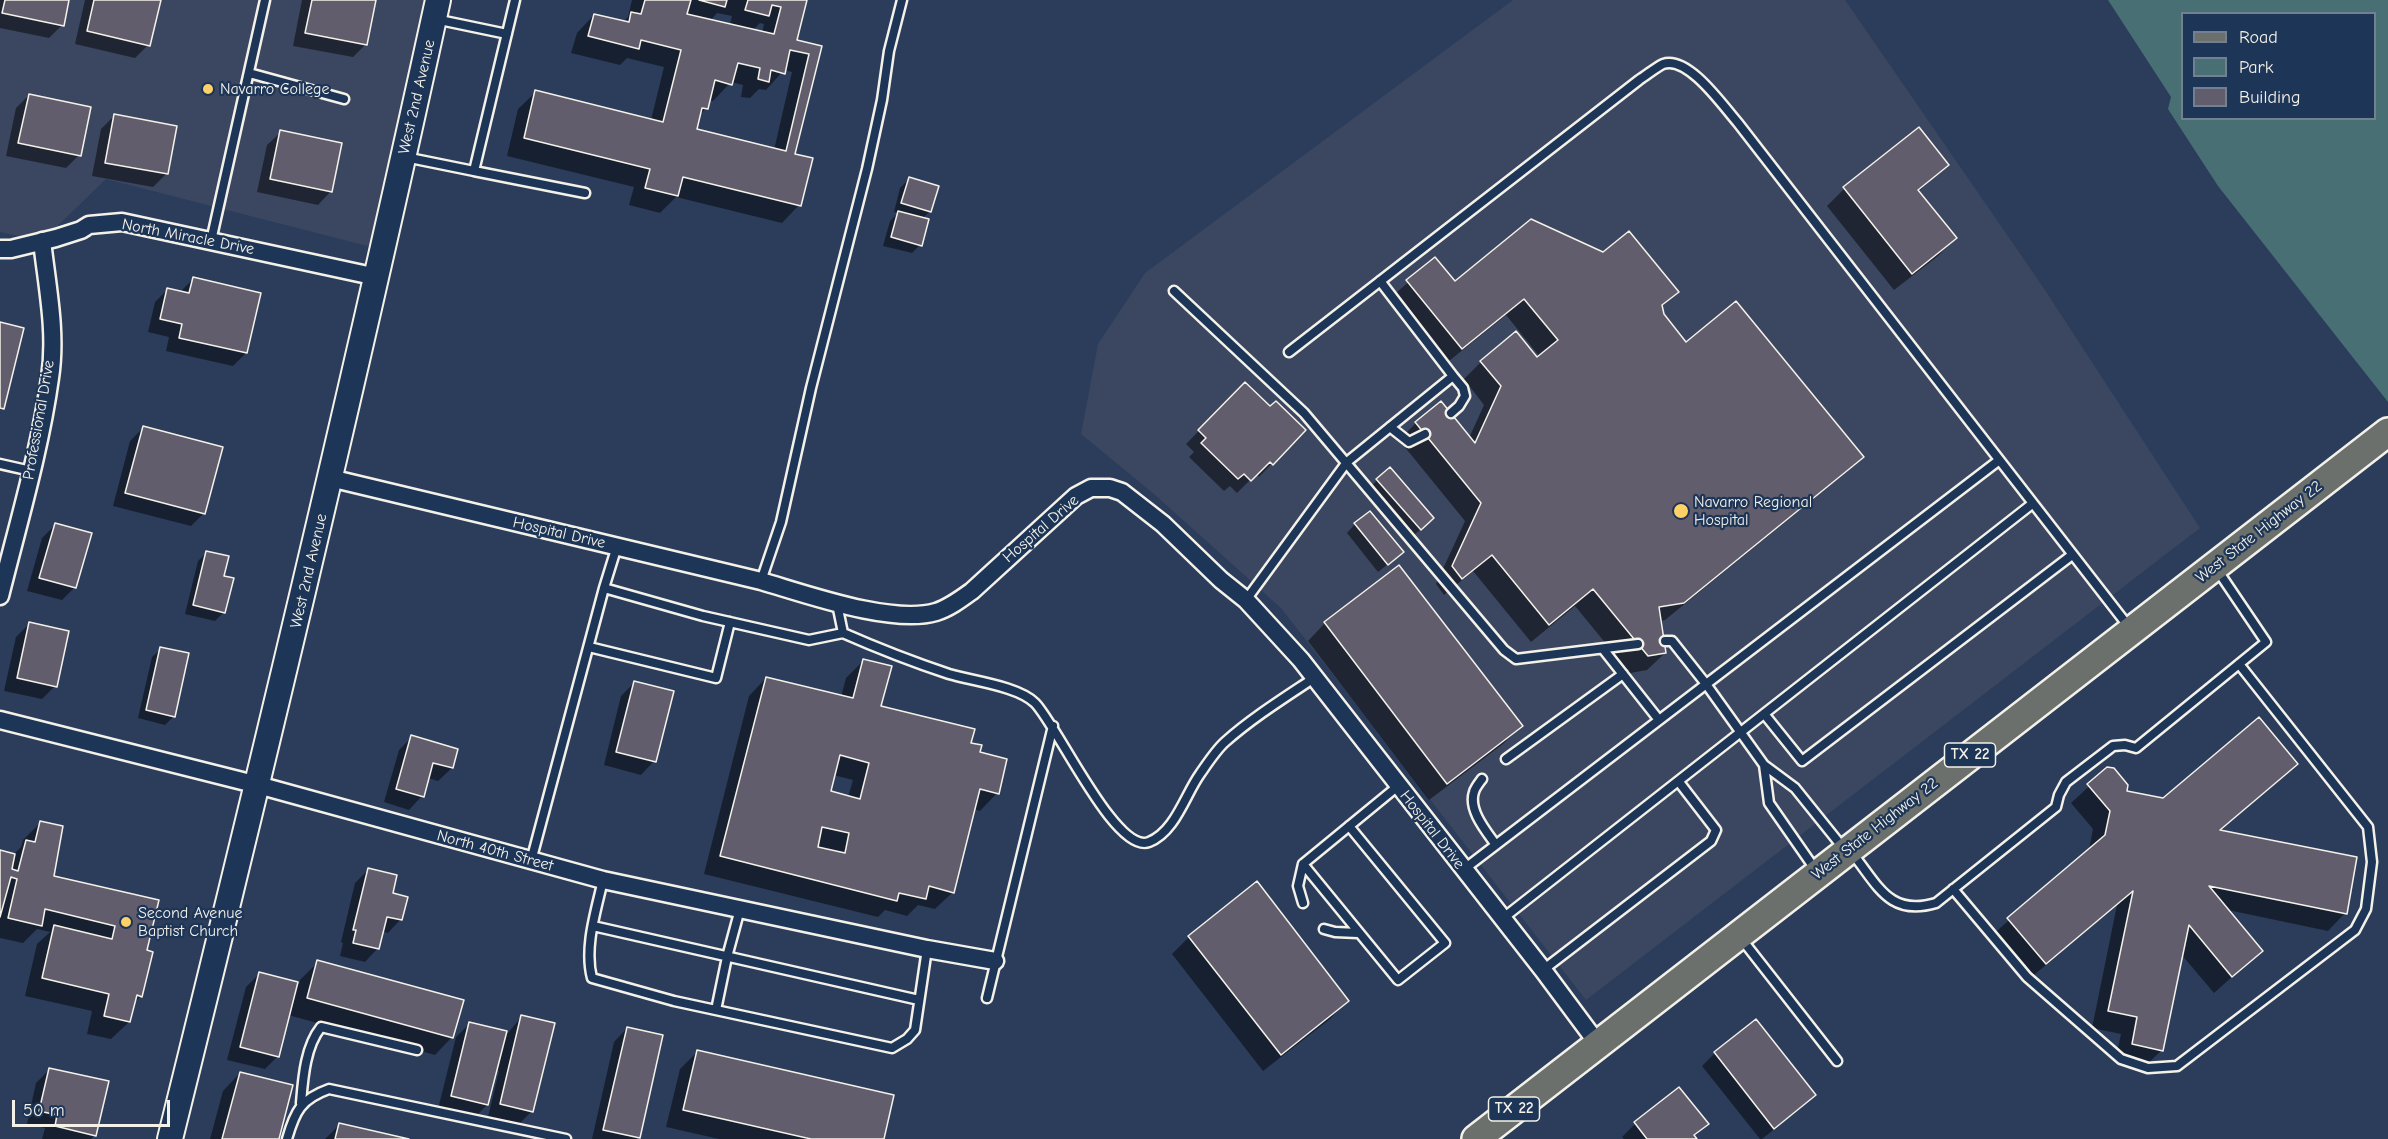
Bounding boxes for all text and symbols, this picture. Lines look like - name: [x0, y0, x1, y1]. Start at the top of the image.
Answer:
- legend: [2181, 12, 2376, 120]
- text: Road: [2239, 27, 2278, 48]
- street label: West 2nd Avenue: [394, 38, 440, 156]
- text: Park: [2239, 57, 2273, 78]
- place label: Navarro College: [220, 79, 329, 99]
- marker: Navarro College: [201, 82, 215, 96]
- text: Building: [2239, 87, 2301, 108]
- street label: North Miracle Drive: [120, 215, 256, 259]
- street label: Professional Drive: [19, 359, 59, 481]
- street label: West State Highway 22: [2192, 477, 2326, 587]
- street label: Hospital Drive: [999, 491, 1083, 567]
- place label: Navarro Regional Hospital: [1694, 492, 1812, 530]
- marker: Navarro Regional Hospital: [1672, 502, 1690, 520]
- street label: West 2nd Avenue: [286, 512, 332, 630]
- street label: Hospital Drive: [511, 513, 607, 553]
- road number: TX 22: [1944, 743, 1996, 767]
- street label: West State Highway 22: [1808, 774, 1942, 884]
- street label: Hospital Drive: [1395, 787, 1469, 873]
- street label: North 40th Street: [435, 826, 555, 876]
- place label: Second Avenue Baptist Church: [138, 903, 242, 941]
- marker: Second Avenue Baptist Church: [119, 915, 133, 929]
- scale bar: [15, 1088, 172, 1126]
- road number: TX 22: [1488, 1097, 1540, 1121]
- text: 50 m: [23, 1100, 65, 1121]

